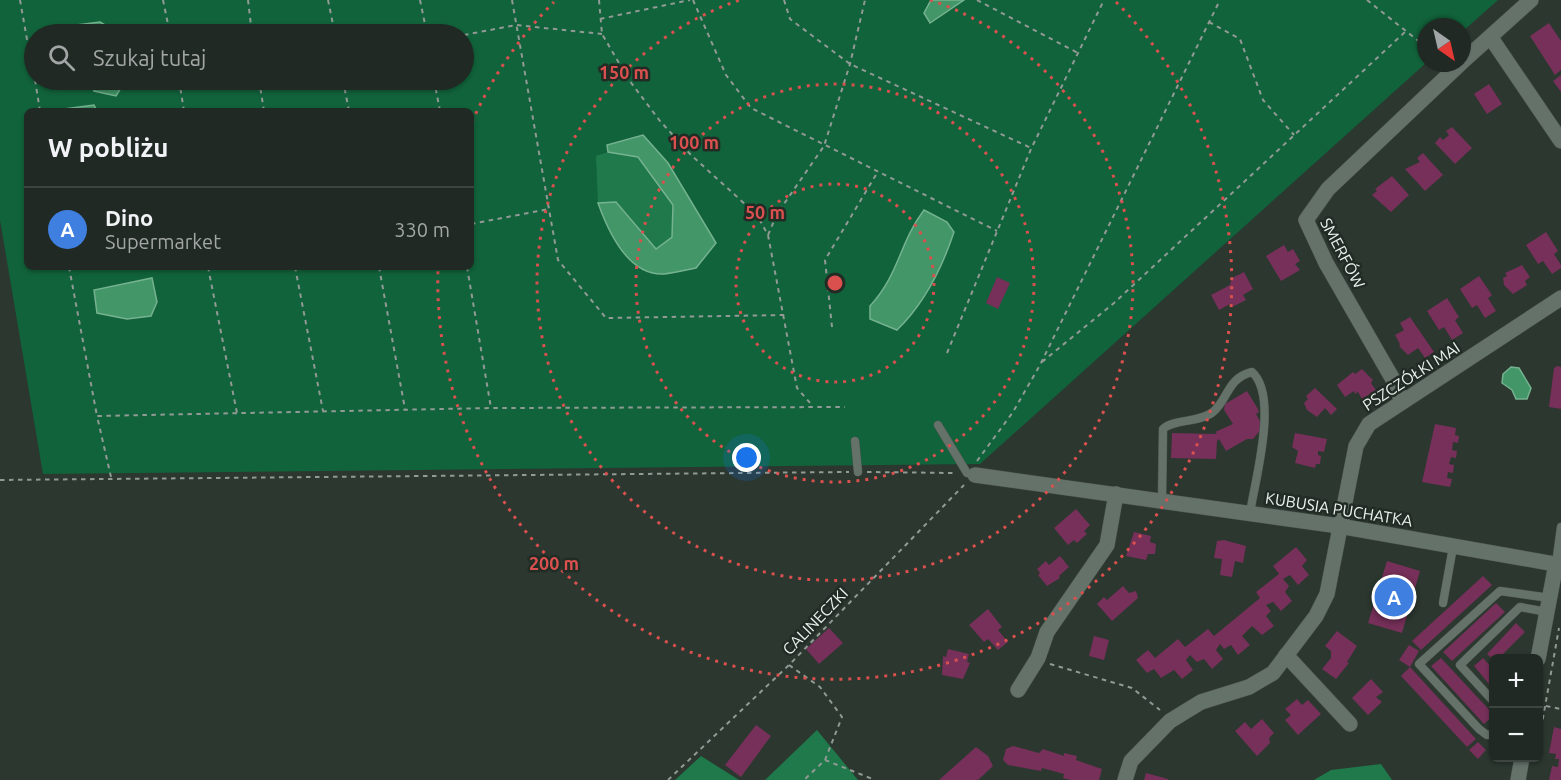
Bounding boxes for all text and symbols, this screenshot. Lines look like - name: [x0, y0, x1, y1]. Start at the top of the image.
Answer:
- north arrow: [1417, 18, 1471, 72]
- search box: [24, 24, 474, 90]
- icon: search: [45, 41, 78, 74]
- text: Szukaj tutaj: [93, 45, 206, 70]
- text: 150 m: [599, 62, 649, 82]
- text: 100 m: [669, 132, 719, 152]
- text: W pobliżu: [48, 133, 169, 162]
- text: 50 m: [745, 202, 785, 222]
- text: Dino: [105, 205, 153, 230]
- street label: SMERFÓW: [1317, 214, 1370, 291]
- text: A: [60, 218, 75, 241]
- text: 330 m: [394, 218, 450, 241]
- text: Supermarket: [105, 230, 221, 253]
- centre of rings: [825, 273, 845, 293]
- street label: PSZCZÓŁKI MAI: [1359, 337, 1463, 414]
- your location: [732, 443, 761, 472]
- street label: KUBUSIA PUCHATKA: [1264, 488, 1415, 530]
- text: 200 m: [529, 553, 579, 573]
- pin: A: [1374, 574, 1414, 620]
- street label: CALINECZKI: [779, 584, 851, 658]
- map controls: [1489, 654, 1543, 762]
- button: +: [1489, 654, 1543, 708]
- button: −: [1489, 708, 1543, 762]

